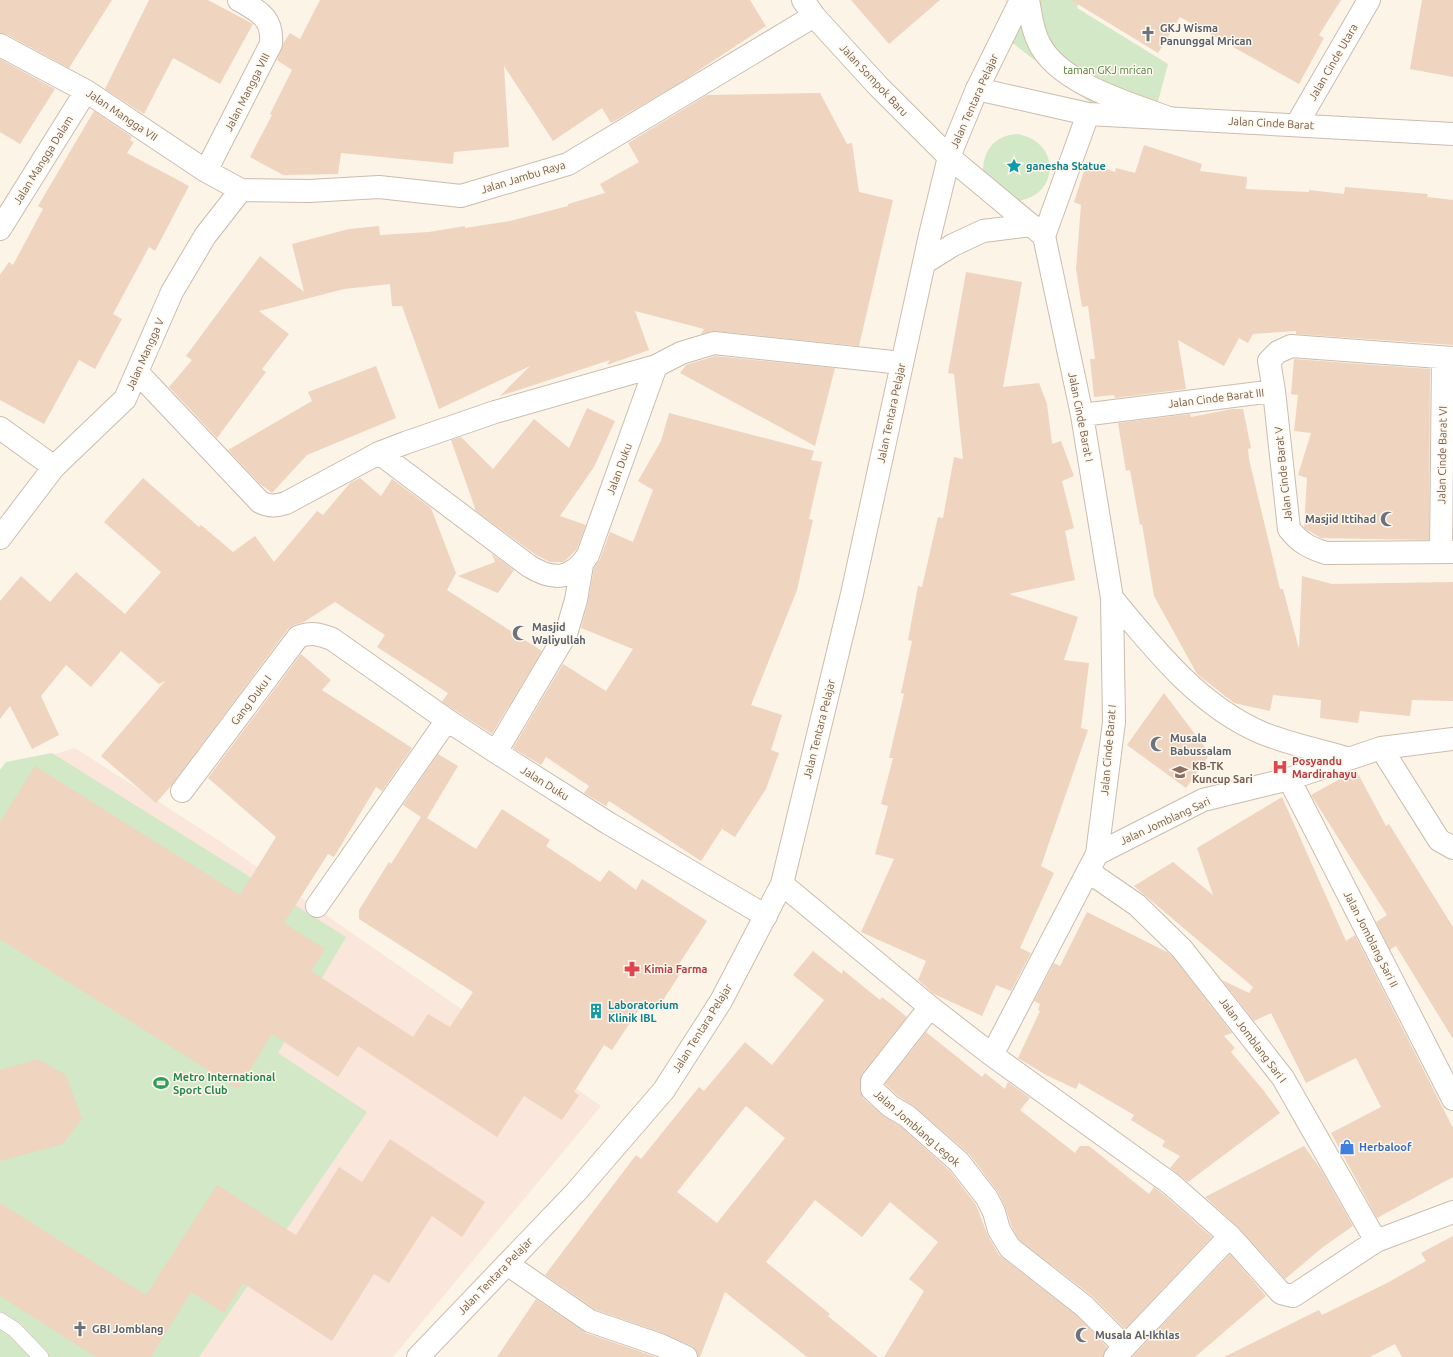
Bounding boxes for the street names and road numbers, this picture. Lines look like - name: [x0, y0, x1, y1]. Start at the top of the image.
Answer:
- street label: Jalan Cinde Utara: [1306, 22, 1360, 102]
- street label: Jalan Sompok Baru: [838, 41, 910, 119]
- street label: Jalan Mangga VIII: [222, 51, 272, 133]
- street label: Jalan Tentara Pelajar: [948, 51, 1001, 150]
- street label: Jalan Mangga VII: [84, 87, 160, 143]
- street label: Jalan Mangga Dalam: [11, 113, 75, 207]
- street label: Jalan Cinde Barat: [1228, 115, 1315, 131]
- street label: Jalan Jambu Raya: [479, 158, 567, 196]
- street label: Jalan Mangga V: [124, 316, 166, 392]
- street label: Jalan Tentara Pelajar: [875, 361, 908, 464]
- street label: Jalan Cinde Barat I: [1066, 371, 1096, 463]
- street label: Jalan Cinde Barat III: [1167, 386, 1265, 410]
- street label: Jalan Cinde Barat VI: [1435, 406, 1449, 504]
- street label: Jalan Cinde Barat V: [1272, 426, 1294, 522]
- street label: Jalan Duku: [604, 441, 634, 497]
- street label: Gang Duku I: [228, 673, 274, 727]
- street label: Jalan Tentara Pelajar: [801, 677, 837, 780]
- street label: Jalan Cinde Barat I: [1098, 704, 1118, 796]
- street label: Jalan Duku: [519, 764, 571, 802]
- street label: Jalan Jomblang Sari: [1118, 795, 1212, 847]
- street label: Jalan Jomblang Sari II: [1342, 889, 1400, 989]
- street label: Jalan Tentara Pelajar: [670, 981, 735, 1074]
- street label: Jalan Jomblang Sari I: [1217, 995, 1289, 1085]
- street label: Jalan Jomblang Legok: [872, 1087, 963, 1169]
- street label: Jalan Tentara Pelajar: [455, 1235, 535, 1317]

